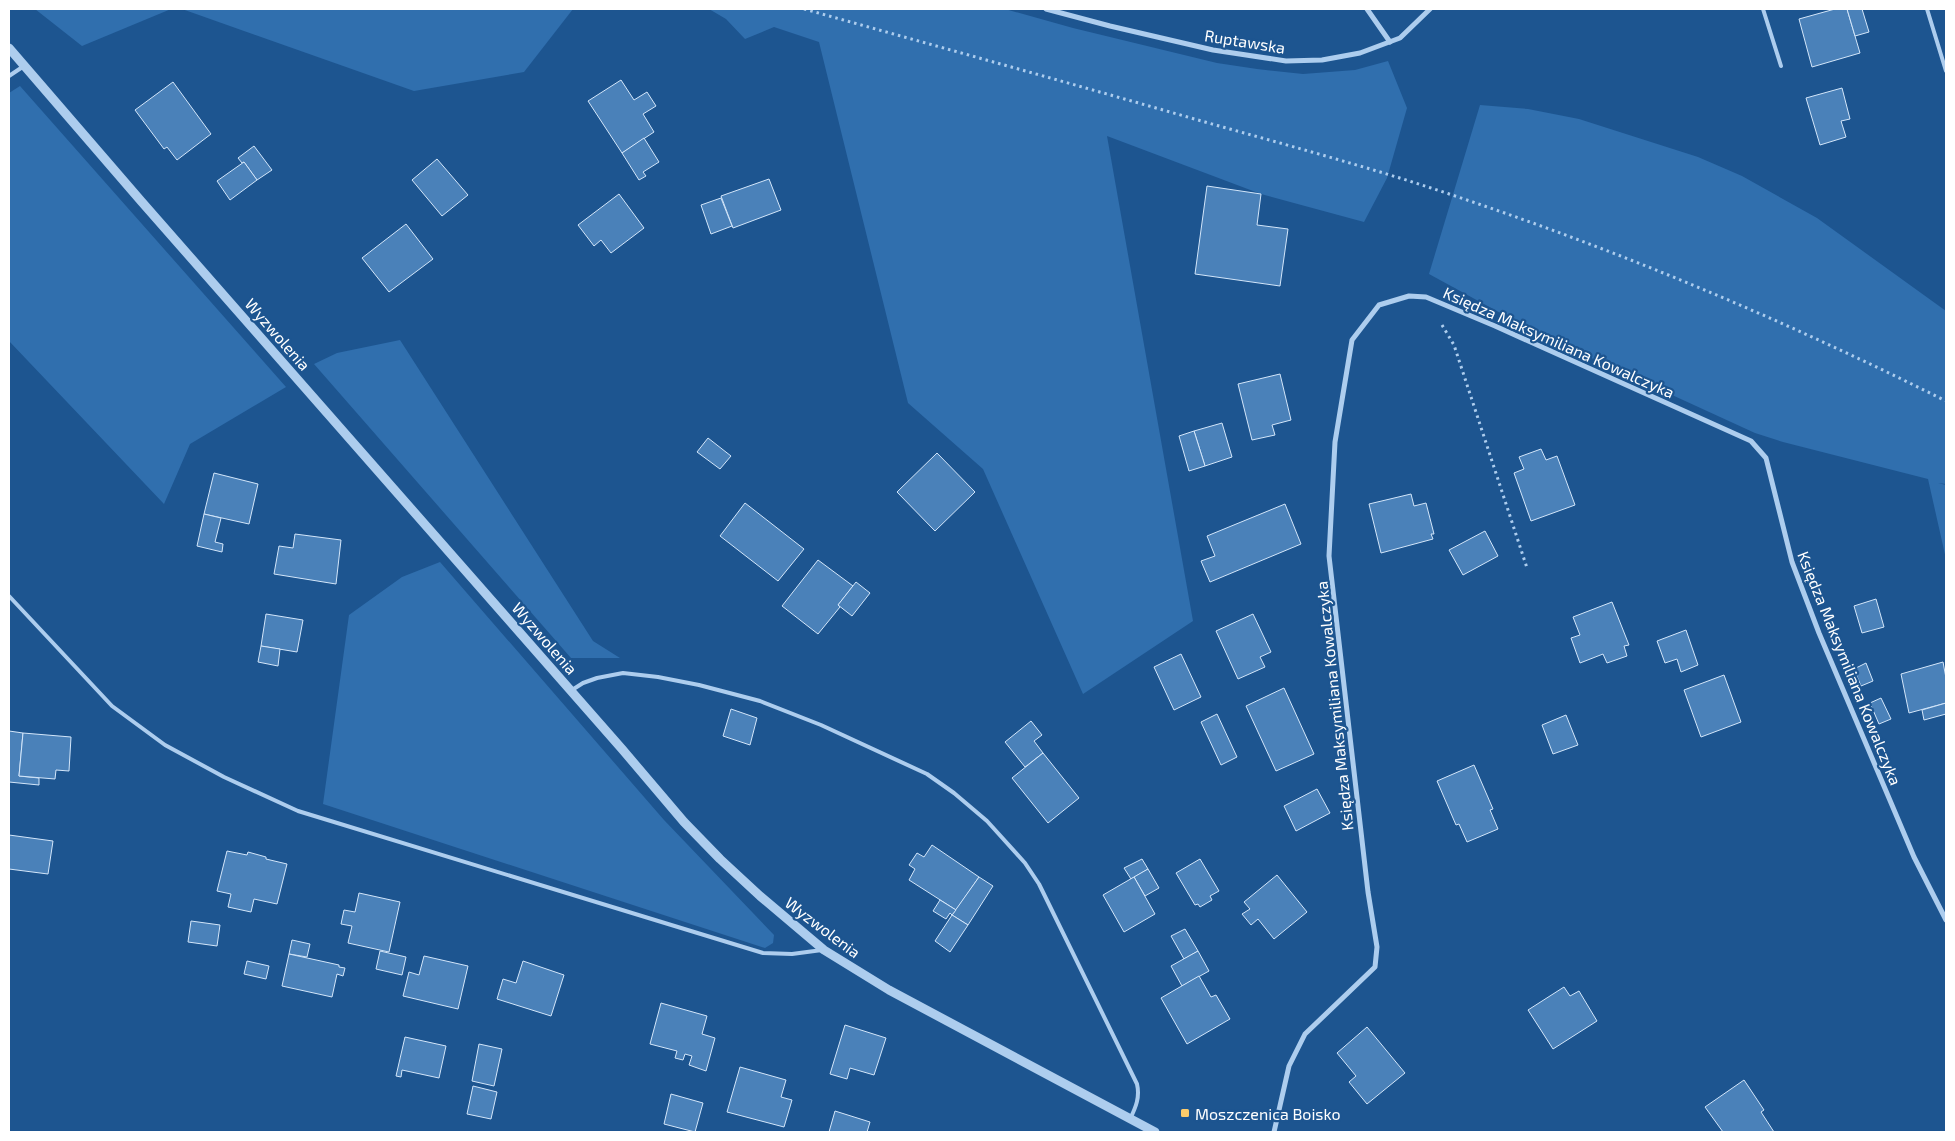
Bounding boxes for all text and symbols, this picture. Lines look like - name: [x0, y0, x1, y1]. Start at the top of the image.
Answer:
- street label: Ruptawska: [1203, 25, 1287, 57]
- street label: Księdza Maksymiliana Kowalczyka: [1441, 282, 1677, 402]
- street label: Wyzwolenia: [241, 294, 315, 374]
- street label: Księdza Maksymiliana Kowalczyka: [1794, 548, 1906, 788]
- street label: Księdza Maksymiliana Kowalczyka: [1311, 580, 1357, 832]
- street label: Wyzwolenia: [508, 598, 582, 678]
- street label: Wyzwolenia: [782, 893, 864, 961]
- place label: Moszczenica Boisko: [1195, 1104, 1341, 1123]
- marker: Moszczenica Boisko: [1179, 1107, 1191, 1119]

